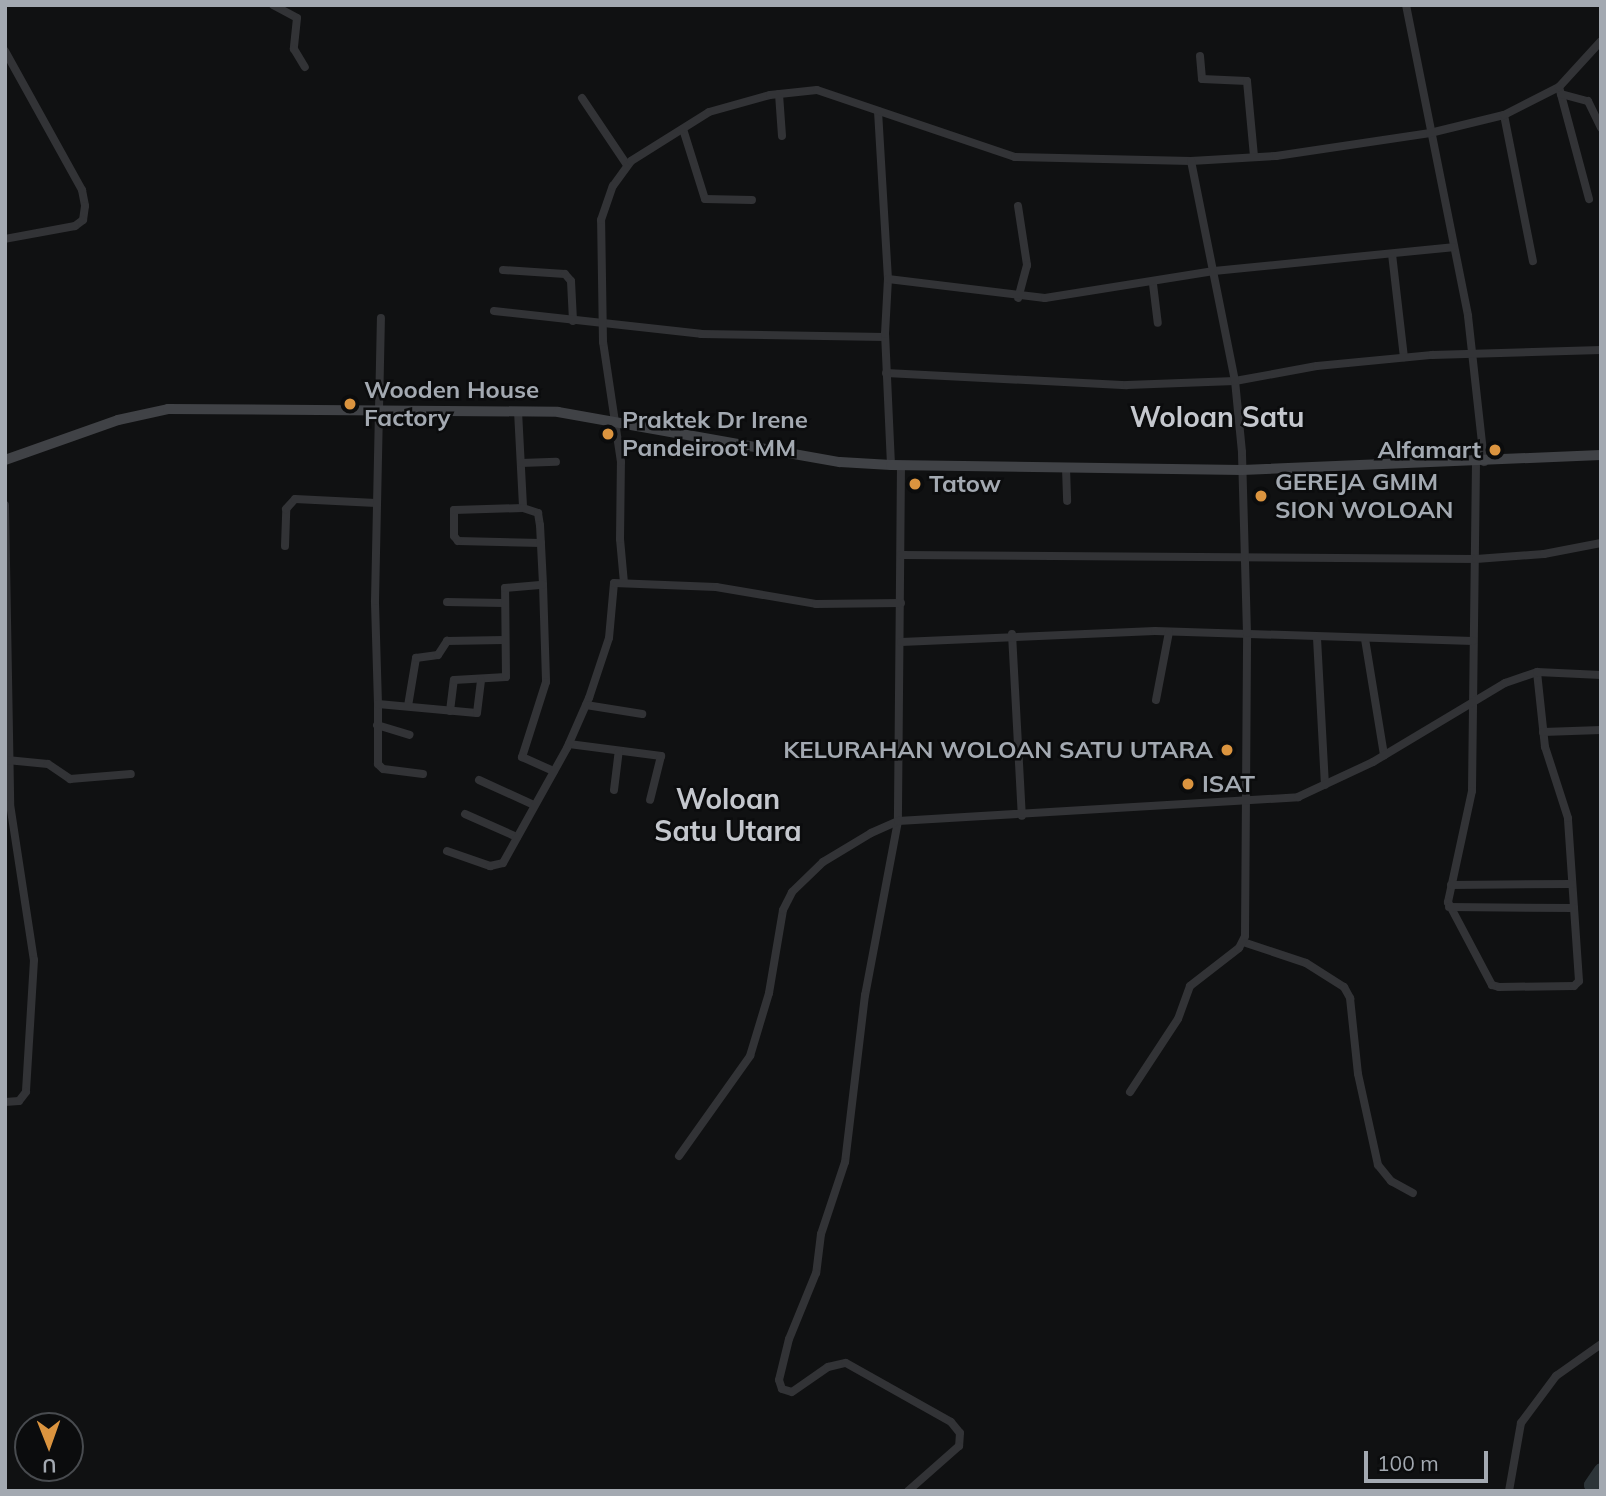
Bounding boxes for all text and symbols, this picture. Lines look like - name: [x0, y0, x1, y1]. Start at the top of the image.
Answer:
- place label: Wooden House Factory: [364, 376, 539, 432]
- marker: Wooden House Factory: [342, 396, 358, 412]
- district label: Woloan Satu: [1130, 400, 1304, 434]
- place label: Praktek Dr Irene Pandeiroot MM: [622, 406, 808, 462]
- marker: Praktek Dr Irene Pandeiroot MM: [600, 426, 616, 442]
- place label: Alfamart: [1377, 436, 1481, 464]
- marker: Alfamart: [1487, 442, 1503, 458]
- place label: GEREJA GMIM SION WOLOAN: [1275, 468, 1453, 524]
- place label: Tatow: [929, 470, 1001, 498]
- marker: Tatow: [907, 476, 923, 492]
- marker: GEREJA GMIM SION WOLOAN: [1253, 488, 1269, 504]
- place label: KELURAHAN WOLOAN SATU UTARA: [783, 736, 1213, 764]
- marker: KELURAHAN WOLOAN SATU UTARA: [1219, 742, 1235, 758]
- place label: ISAT: [1202, 770, 1255, 798]
- marker: ISAT: [1180, 776, 1196, 792]
- district label: Woloan Satu Utara: [654, 782, 802, 848]
- north arrow: [14, 1412, 84, 1482]
- scale bar: [1368, 1436, 1492, 1480]
- text: 100 m: [1377, 1450, 1439, 1476]
- text: U: [42, 1454, 57, 1478]

